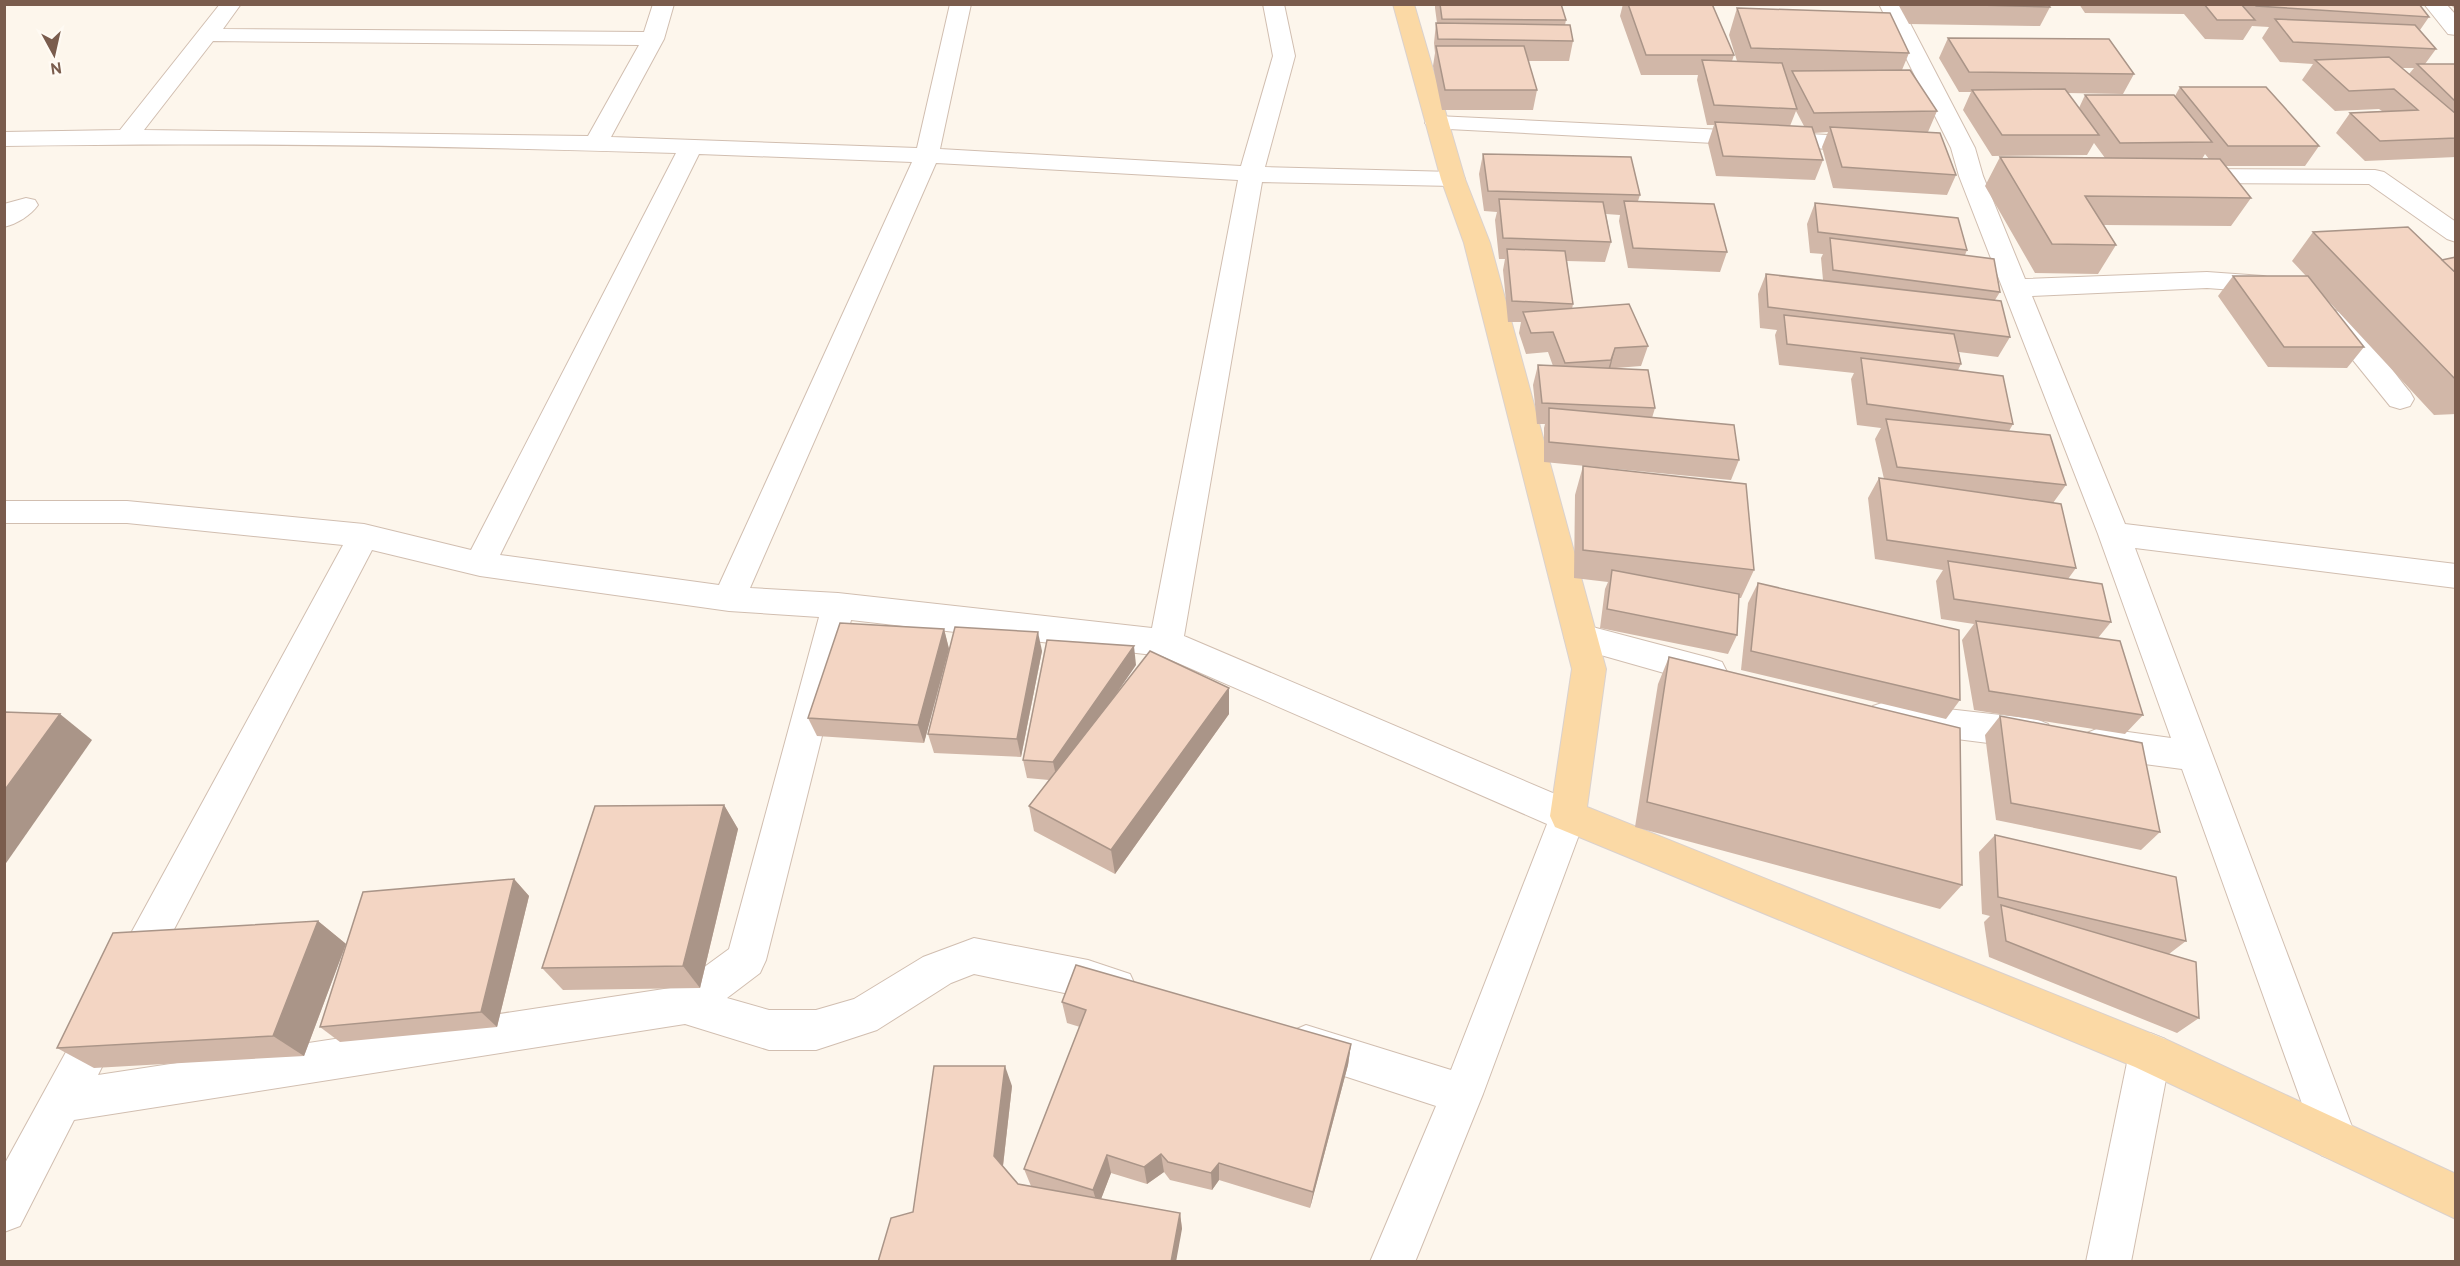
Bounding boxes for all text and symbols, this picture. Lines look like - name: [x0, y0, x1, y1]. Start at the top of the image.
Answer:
- north arrow: [24, 24, 84, 84]
- text: N: [49, 56, 63, 78]

